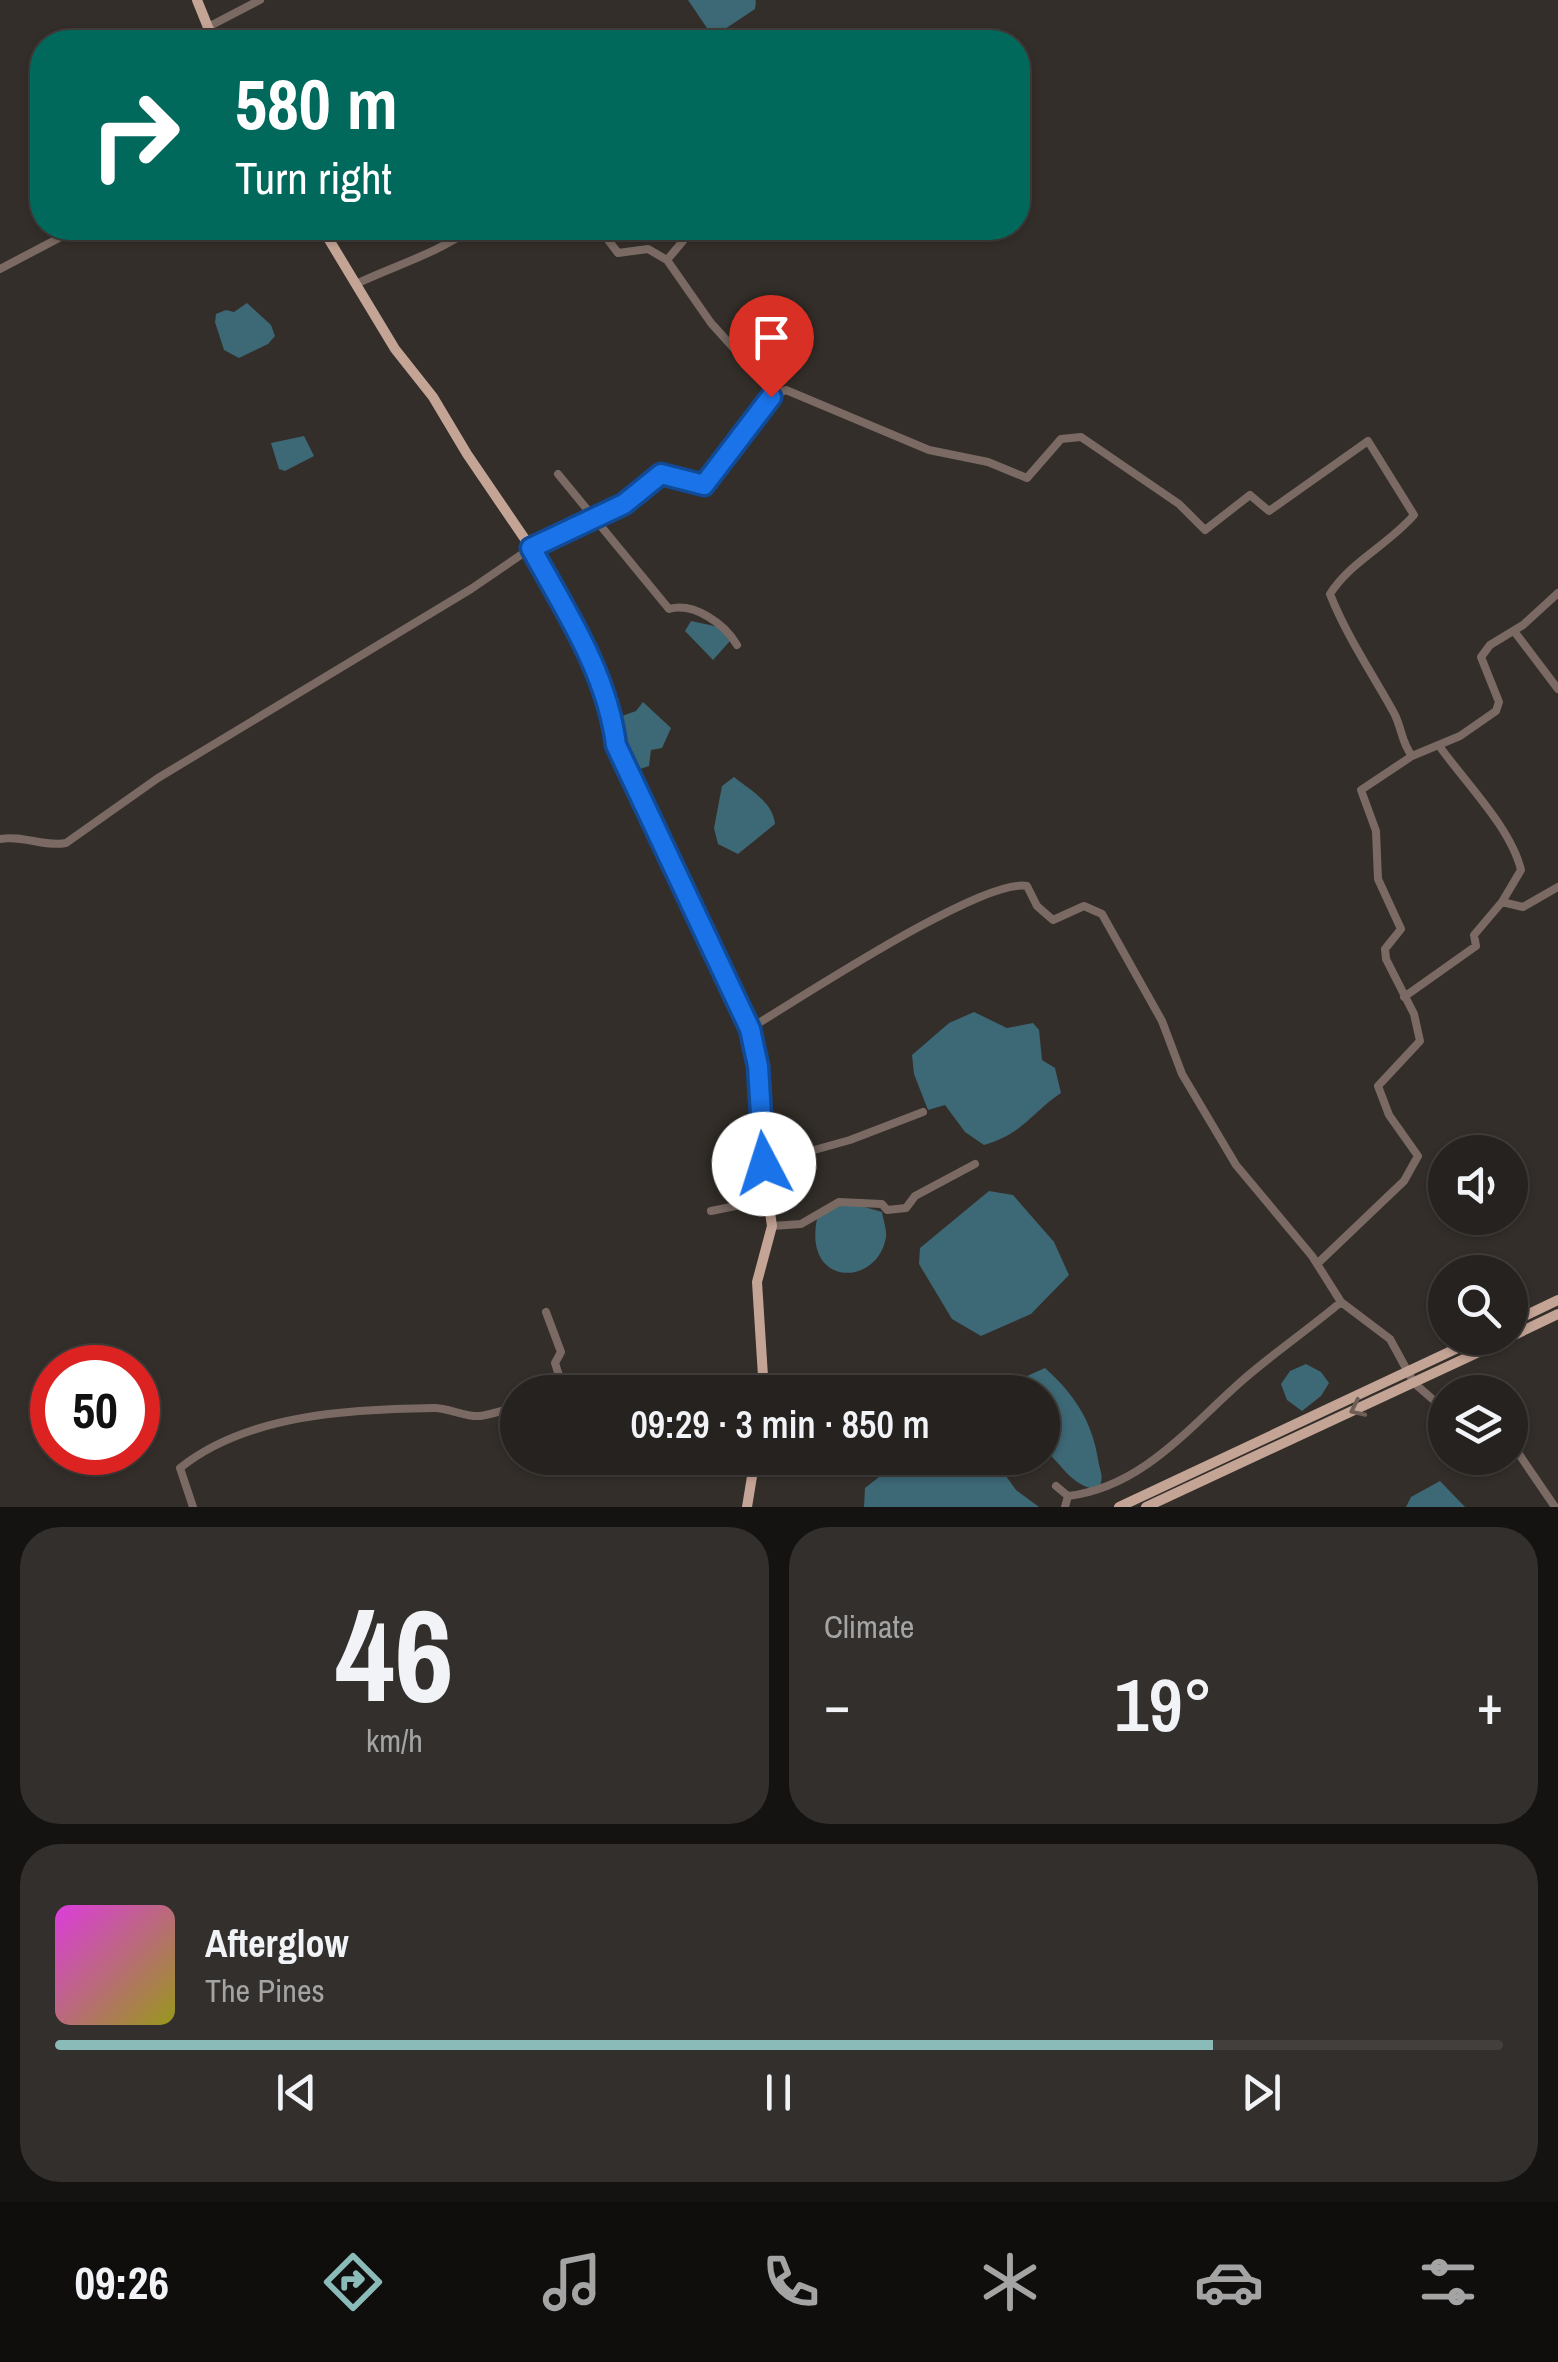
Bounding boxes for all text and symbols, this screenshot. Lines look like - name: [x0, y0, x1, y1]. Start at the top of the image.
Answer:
- text: 580 m: [235, 57, 398, 151]
- icon: right: [70, 70, 200, 200]
- text: Turn right: [235, 147, 392, 208]
- pin: [729, 295, 814, 398]
- icon: arrive: [744, 310, 799, 365]
- position arrow: [712, 1112, 816, 1216]
- map controls: [1428, 1135, 1528, 1475]
- button: sound: [1428, 1135, 1528, 1235]
- button: search: [1428, 1255, 1528, 1355]
- speed limit sign: 50: [30, 1345, 160, 1475]
- button: layers: [1428, 1375, 1528, 1475]
- one-way arrow: [1349, 1397, 1367, 1417]
- text: 09:29 · 3 min · 850 m: [630, 1399, 930, 1450]
- text: 46: [335, 1566, 454, 1742]
- text: Climate: [824, 1605, 914, 1648]
- text: 19°: [1114, 1653, 1213, 1754]
- text: −: [824, 1667, 850, 1741]
- text: +: [1477, 1667, 1503, 1741]
- text: km/h: [366, 1719, 423, 1762]
- text: Afterglow: [205, 1918, 349, 1969]
- text: The Pines: [205, 1969, 325, 2012]
- icon: previous: [269, 2065, 324, 2120]
- icon: pause: [751, 2065, 806, 2120]
- icon: next: [1234, 2065, 1289, 2120]
- icon: directions: [318, 2247, 388, 2317]
- icon: music: [537, 2247, 607, 2317]
- icon: phone: [756, 2247, 826, 2317]
- icon: climate: [975, 2247, 1045, 2317]
- icon: car: [1194, 2247, 1264, 2317]
- icon: filters: [1413, 2247, 1483, 2317]
- text: 09:26: [75, 2252, 169, 2313]

